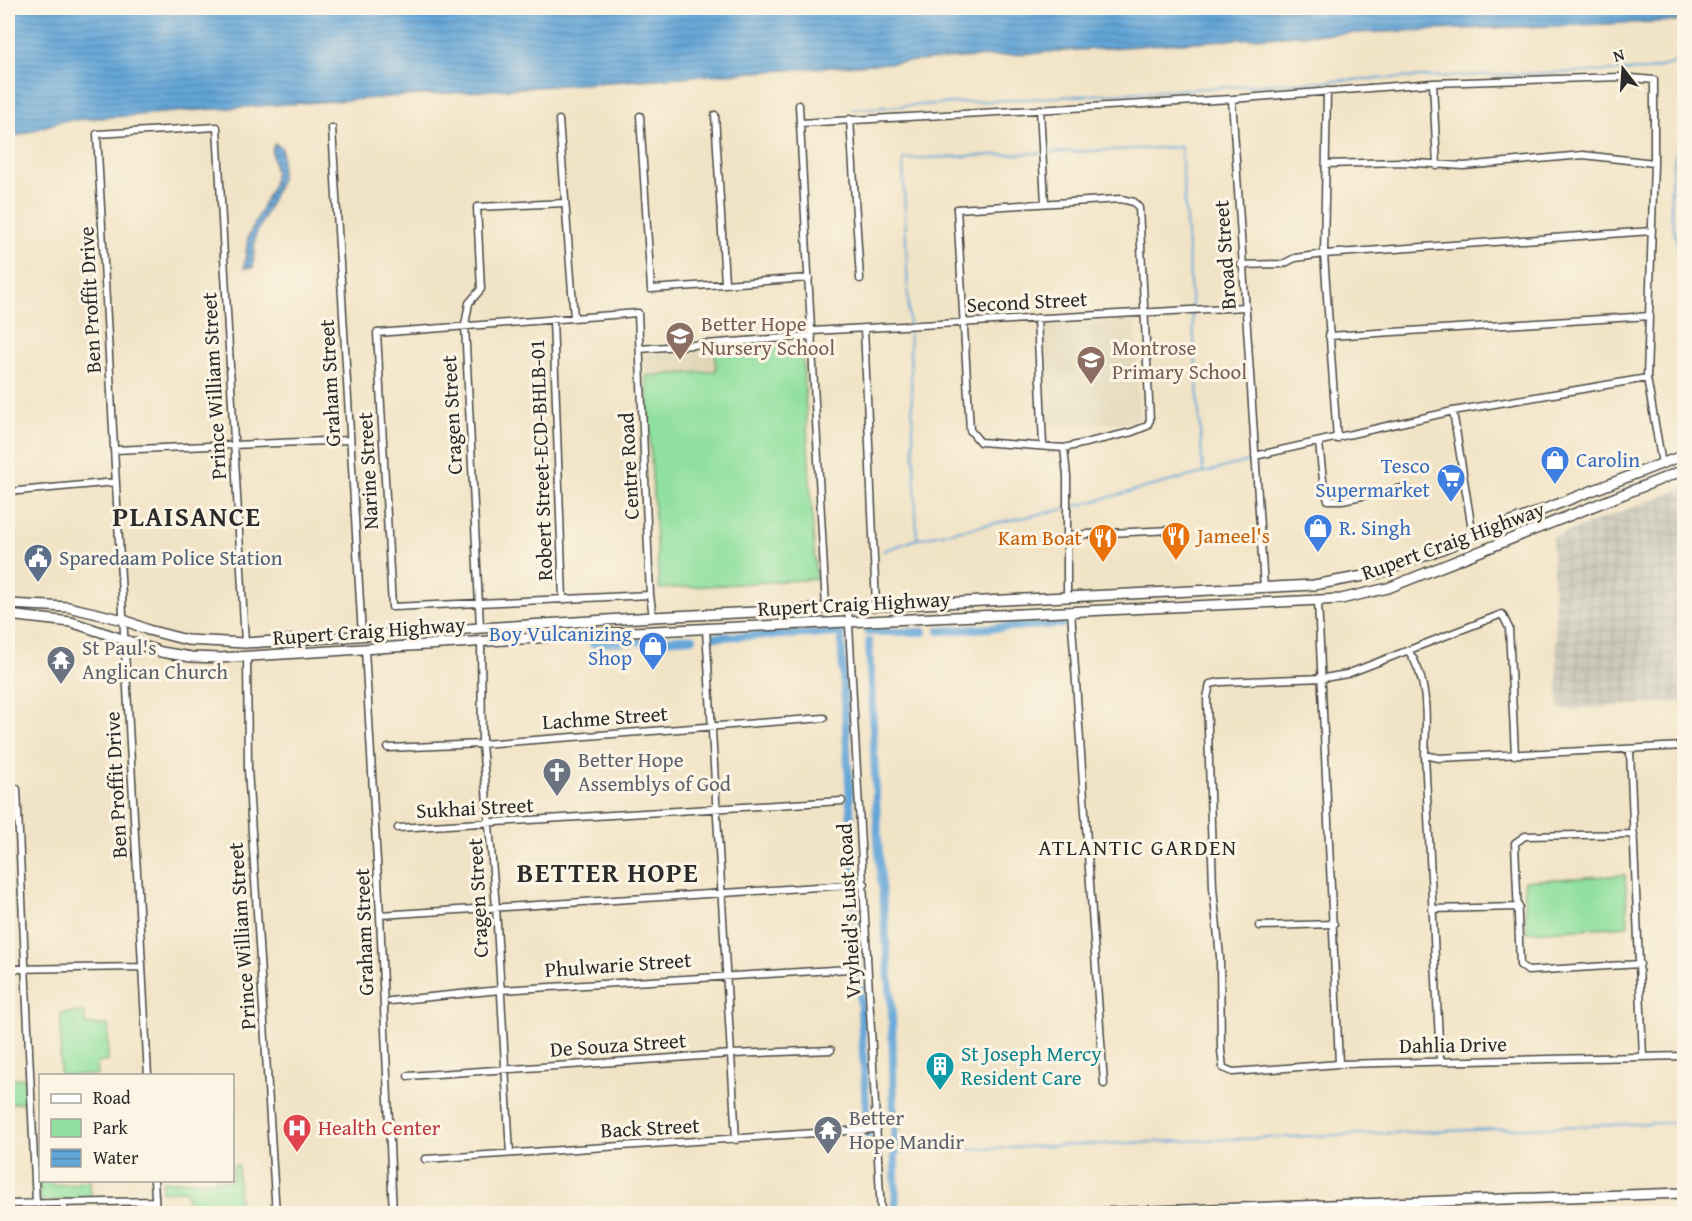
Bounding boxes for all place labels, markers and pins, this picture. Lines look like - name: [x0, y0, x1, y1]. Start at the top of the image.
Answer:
- place label: Better Hope Nursery School: [701, 308, 835, 363]
- school or university icon: Better Hope Nursery School: [664, 320, 696, 362]
- place label: Montrose Primary School: [1112, 332, 1247, 387]
- school or university icon: Montrose Primary School: [1075, 344, 1107, 386]
- shop icon: Carolin: [1539, 444, 1571, 486]
- place label: Carolin: [1576, 444, 1640, 475]
- place label: Tesco Supermarket: [1315, 450, 1431, 505]
- supermarket icon: Tesco Supermarket: [1435, 462, 1467, 504]
- shop icon: R. Singh: [1302, 512, 1334, 554]
- place label: R. Singh: [1339, 512, 1411, 543]
- restaurant icon: Jameel's: [1160, 520, 1192, 562]
- place label: Jameel's: [1194, 520, 1270, 551]
- place label: Kam Boat: [998, 522, 1083, 553]
- restaurant icon: Kam Boat: [1087, 522, 1119, 564]
- public building icon: Sparedaam Police Station: [22, 542, 54, 584]
- place label: Sparedaam Police Station: [59, 542, 283, 573]
- place label: Boy Vulcanizing Shop: [489, 618, 633, 673]
- shop icon: Boy Vulcanizing Shop: [637, 630, 669, 672]
- place label: St Paul's Anglican Church: [82, 632, 228, 687]
- temple icon: St Paul's Anglican Church: [45, 644, 77, 686]
- place label: Better Hope Assemblys of God: [578, 744, 732, 799]
- church icon: Better Hope Assemblys of God: [541, 756, 573, 798]
- place label: St Joseph Mercy Resident Care: [961, 1038, 1102, 1093]
- building icon: St Joseph Mercy Resident Care: [924, 1050, 956, 1092]
- place label: Better Hope Mandir: [849, 1102, 964, 1157]
- hospital icon: Health Center: [281, 1112, 313, 1154]
- place label: Health Center: [318, 1112, 441, 1143]
- temple icon: Better Hope Mandir: [812, 1114, 844, 1156]

